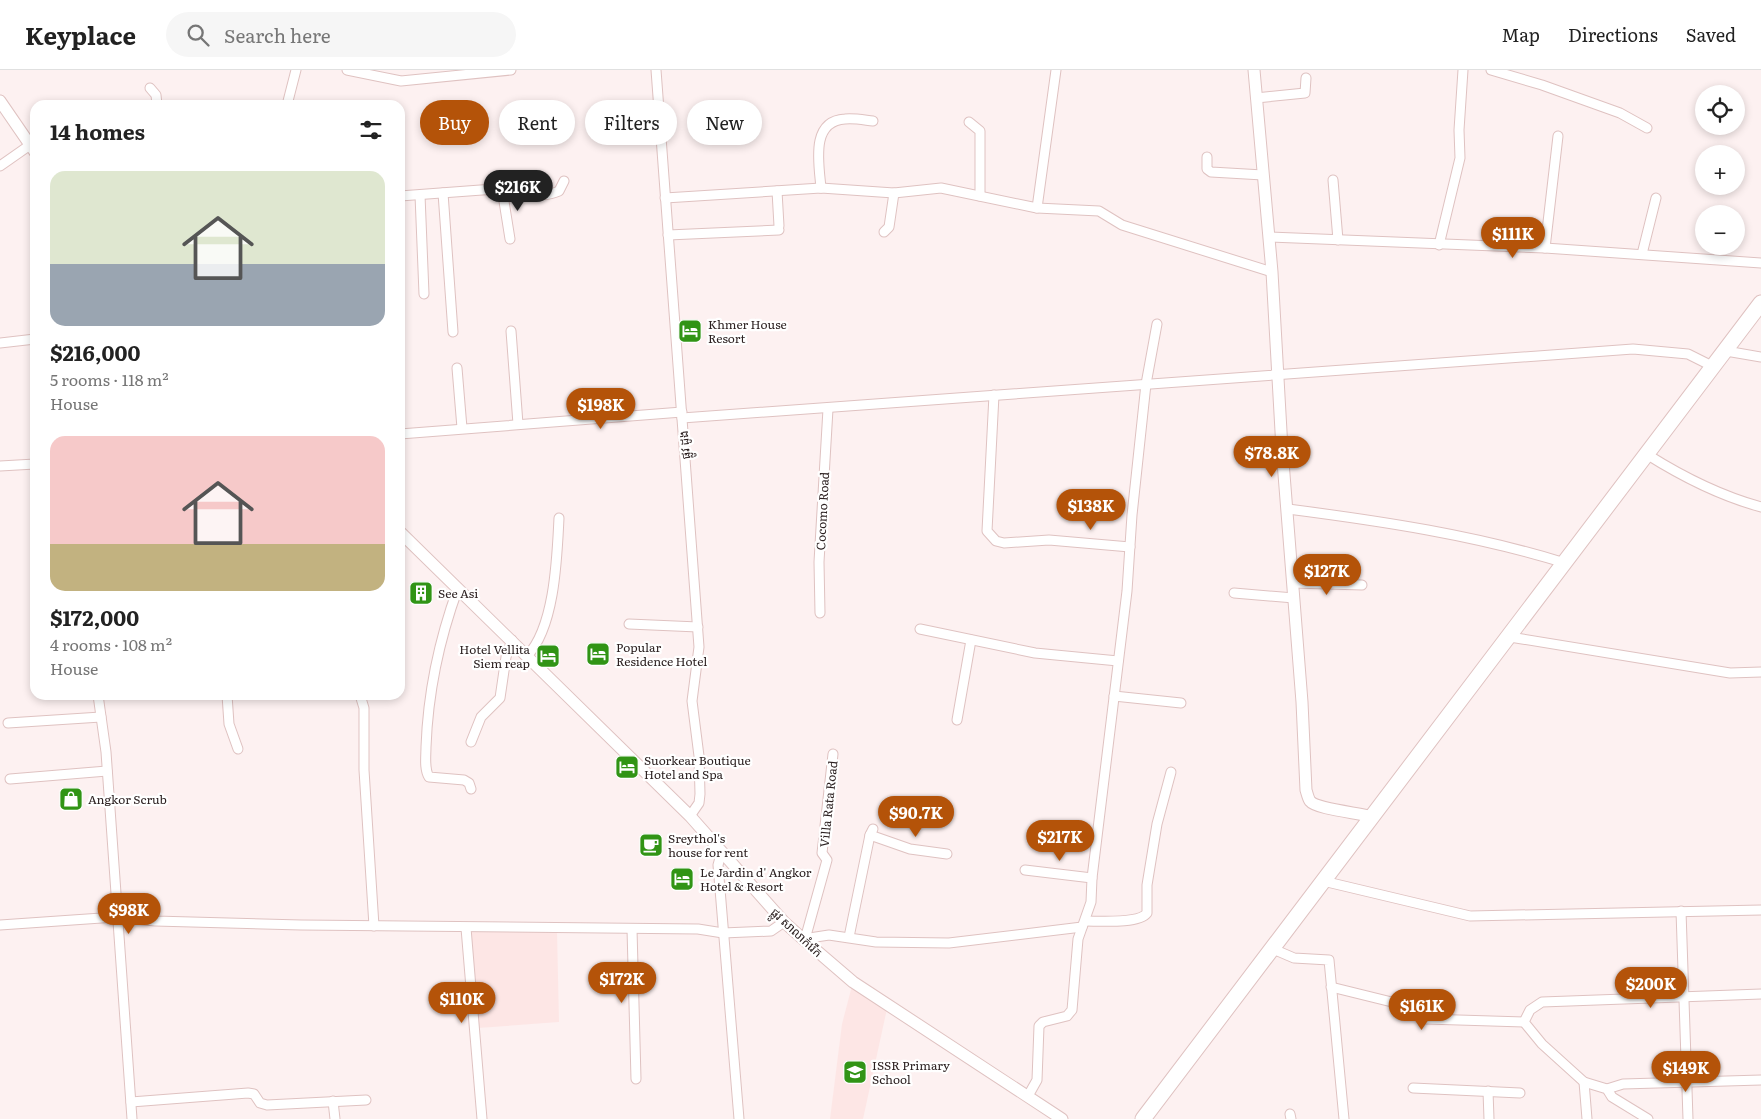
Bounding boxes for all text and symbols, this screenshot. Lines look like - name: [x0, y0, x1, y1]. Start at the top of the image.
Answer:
- search box: [166, 12, 516, 57]
- text: Keyplace: [25, 17, 136, 52]
- icon: search: [184, 21, 212, 49]
- text: Search here: [224, 21, 331, 49]
- text: Map: [1502, 21, 1540, 48]
- text: Directions: [1568, 21, 1658, 48]
- text: Saved: [1686, 21, 1736, 48]
- map controls: [1695, 85, 1745, 255]
- button: locate: [1695, 85, 1745, 135]
- chip: Buy: [420, 100, 489, 145]
- chip: Rent: [499, 100, 575, 145]
- chip: Filters: [585, 100, 677, 145]
- chip: New: [687, 100, 762, 145]
- text: 14 homes: [50, 115, 145, 146]
- icon: filters: [357, 116, 385, 144]
- button: +: [1695, 145, 1745, 195]
- pin: $216K: [483, 170, 553, 212]
- text: $216K: [495, 174, 541, 198]
- icon: home: [173, 203, 263, 293]
- button: −: [1695, 205, 1745, 255]
- pin: $111K: [1478, 216, 1548, 259]
- text: $111K: [1492, 221, 1534, 245]
- place label: Khmer House Resort: [708, 315, 787, 347]
- hotel icon: Khmer House Resort: [677, 318, 703, 344]
- text: $216,000: [50, 336, 140, 367]
- text: 5 rooms · 118 m²: [50, 367, 169, 391]
- pin: $198K: [566, 388, 636, 430]
- text: House: [50, 391, 98, 415]
- text: $198K: [577, 392, 625, 416]
- street label: ផ្លូវ ដូង: [674, 429, 697, 460]
- pin: $78.8K: [1231, 436, 1313, 478]
- text: $78.8K: [1245, 440, 1299, 464]
- icon: home: [173, 468, 263, 558]
- street label: Cocomo Road: [811, 471, 833, 551]
- pin: $138K: [1056, 488, 1126, 531]
- text: $138K: [1067, 493, 1115, 517]
- pin: $127K: [1292, 554, 1362, 596]
- text: $127K: [1304, 558, 1350, 582]
- building icon: See Asi: [408, 580, 434, 606]
- place label: See Asi: [438, 584, 478, 602]
- text: $172,000: [50, 601, 139, 632]
- text: 4 rooms · 108 m²: [50, 632, 172, 656]
- place label: Popular Residence Hotel: [616, 638, 707, 670]
- place label: Hotel Vellita Siem reap: [459, 640, 531, 672]
- hotel icon: Popular Residence Hotel: [585, 641, 611, 667]
- hotel icon: Hotel Vellita Siem reap: [535, 643, 561, 669]
- text: House: [50, 656, 98, 680]
- place label: Suorkear Boutique Hotel and Spa: [644, 751, 751, 783]
- hotel icon: Suorkear Boutique Hotel and Spa: [614, 754, 640, 780]
- street label: Villa Rata Road: [815, 759, 842, 848]
- shop icon: Angkor Scrub: [58, 786, 84, 812]
- place label: Angkor Scrub: [88, 790, 167, 808]
- pin: $90.7K: [875, 796, 957, 838]
- text: $90.7K: [889, 800, 943, 824]
- pin: $217K: [1025, 820, 1095, 862]
- text: $217K: [1037, 824, 1083, 848]
- place label: Sreythol's house for rent: [668, 829, 748, 861]
- cafe icon: Sreythol's house for rent: [638, 832, 664, 858]
- place label: Le Jardin d' Angkor Hotel & Resort: [700, 863, 812, 895]
- hotel icon: Le Jardin d' Angkor Hotel & Resort: [669, 866, 695, 892]
- pin: $98K: [99, 892, 159, 935]
- text: $98K: [109, 897, 149, 921]
- street label: ផ្លូវ សាលាកំរើក: [765, 903, 827, 963]
- pin: $172K: [587, 962, 657, 1004]
- text: $172K: [599, 966, 645, 990]
- pin: $200K: [1616, 966, 1686, 1009]
- text: $200K: [1626, 971, 1676, 995]
- pin: $110K: [427, 982, 497, 1024]
- text: $110K: [439, 986, 485, 1010]
- pin: $161K: [1387, 988, 1457, 1031]
- text: $161K: [1400, 993, 1444, 1017]
- pin: $149K: [1651, 1050, 1721, 1093]
- text: $149K: [1663, 1055, 1709, 1079]
- place label: ISSR Primary School: [872, 1056, 950, 1088]
- school or university icon: ISSR Primary School: [842, 1059, 868, 1085]

